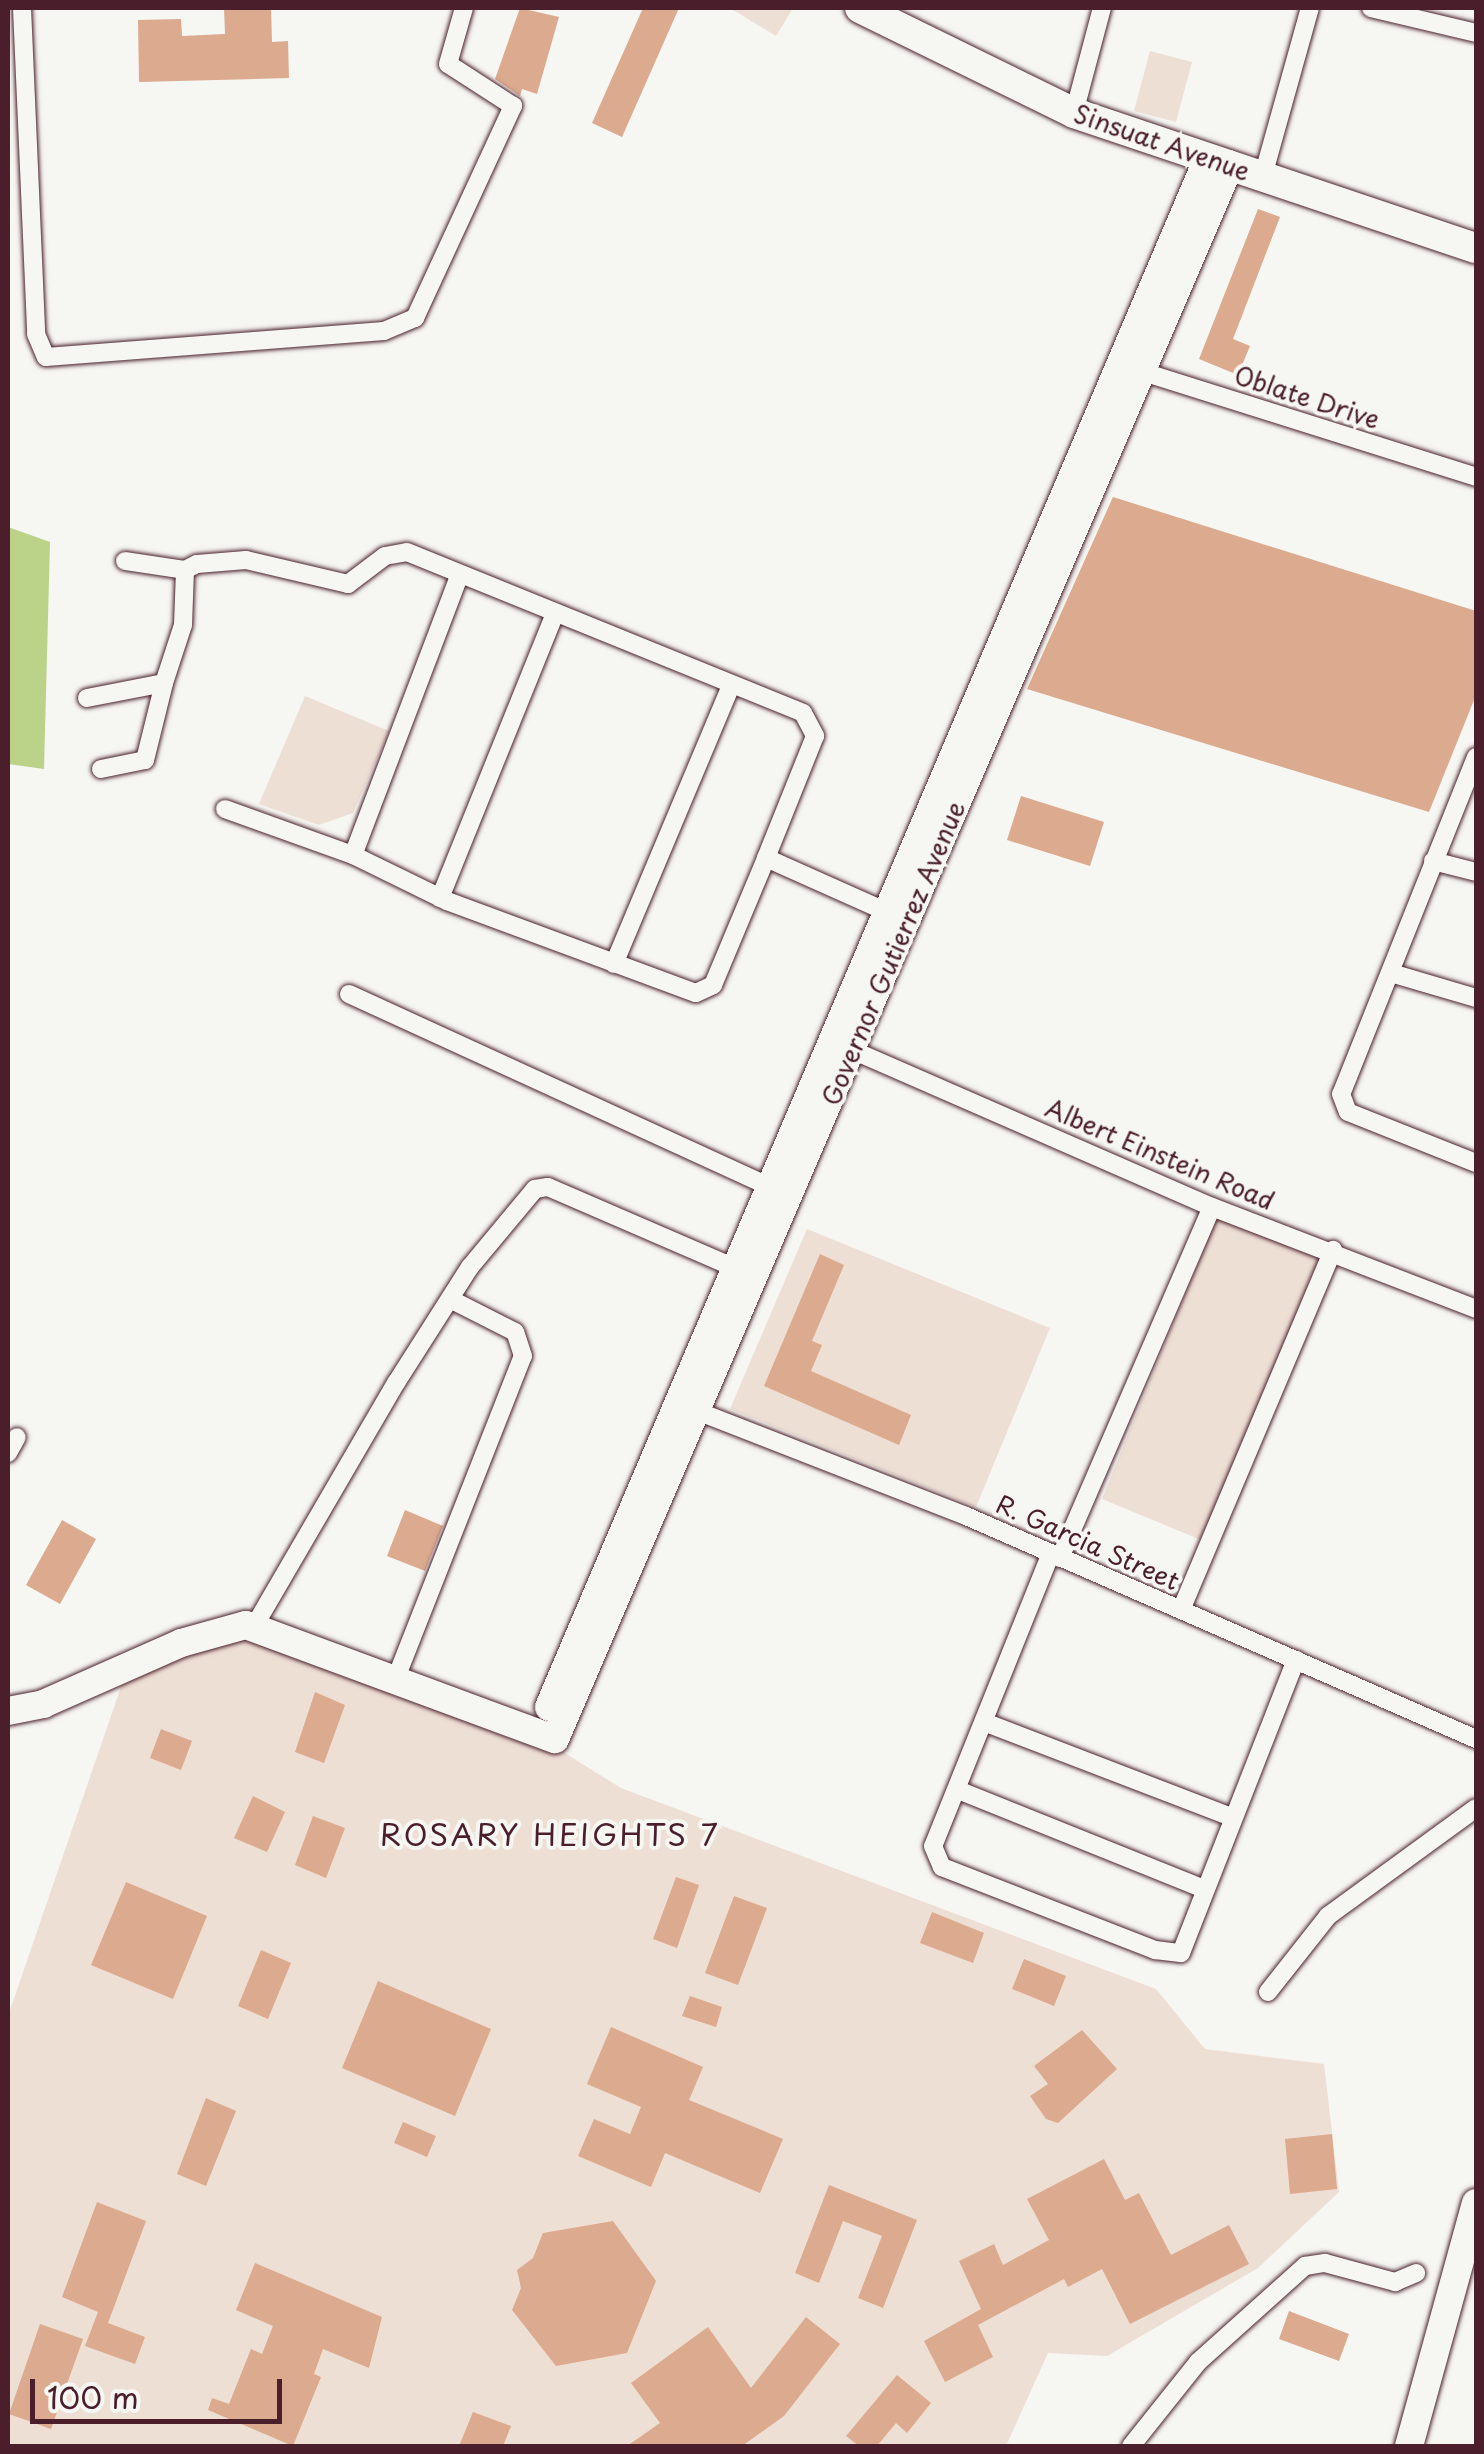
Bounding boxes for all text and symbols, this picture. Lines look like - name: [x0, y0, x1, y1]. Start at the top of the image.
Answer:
- street label: Sinsuat Avenue: [1071, 98, 1253, 186]
- street label: Oblate Drive: [1231, 359, 1383, 435]
- street label: Governor Gutierrez Avenue: [816, 798, 970, 1108]
- street label: Albert Einstein Road: [1040, 1092, 1280, 1216]
- street label: R. Garcia Street: [991, 1488, 1185, 1596]
- district label: ROSARY HEIGHTS 7: [382, 1816, 718, 1852]
- scale bar: [35, 2359, 288, 2421]
- text: 100 m: [47, 2374, 139, 2419]

